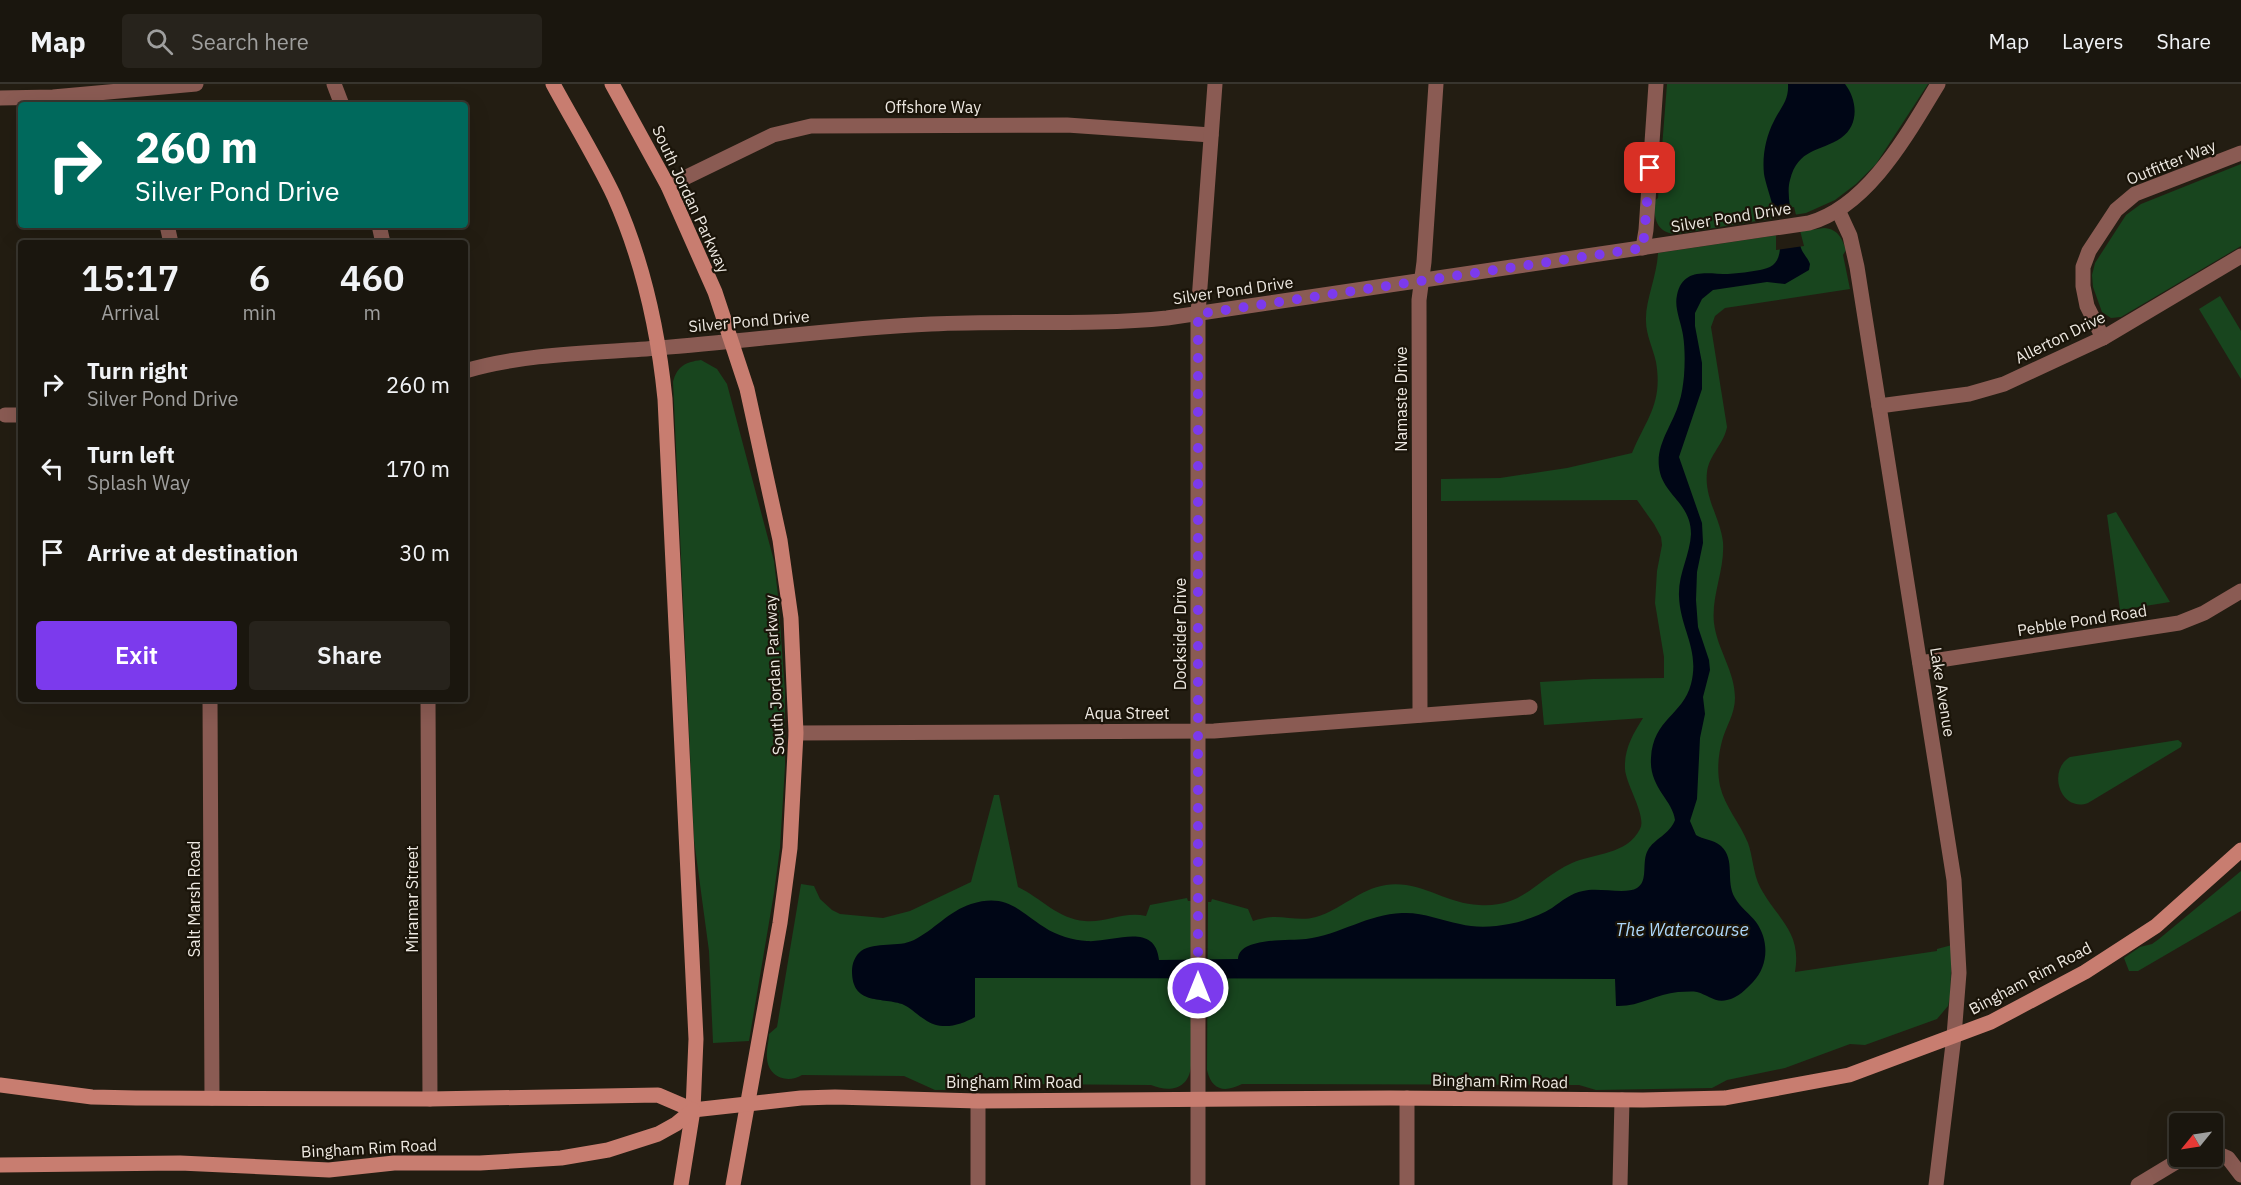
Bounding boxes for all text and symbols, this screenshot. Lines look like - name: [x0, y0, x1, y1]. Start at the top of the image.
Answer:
- search box: [122, 14, 542, 68]
- text: Map: [30, 23, 86, 60]
- icon: search: [143, 25, 176, 58]
- text: Search here: [191, 27, 309, 56]
- text: Map: [1989, 27, 2029, 55]
- text: Layers: [2062, 27, 2124, 55]
- text: Share: [2157, 27, 2211, 55]
- street label: Offshore Way: [885, 97, 981, 117]
- text: 260 m: [135, 120, 258, 175]
- street label: South Jordan Parkway: [648, 122, 734, 276]
- icon: right: [36, 126, 114, 204]
- street label: Outfitter Way: [2123, 135, 2219, 189]
- pin: [1624, 142, 1675, 193]
- icon: arrive: [1633, 151, 1666, 184]
- text: Silver Pond Drive: [135, 173, 340, 208]
- street label: Silver Pond Drive: [1670, 198, 1793, 236]
- text: 15:17: [81, 254, 179, 301]
- text: 6: [249, 254, 270, 301]
- text: 460: [340, 254, 405, 301]
- street label: Silver Pond Drive: [1172, 272, 1295, 308]
- text: Arrival: [101, 299, 159, 326]
- text: min: [243, 299, 276, 326]
- text: m: [363, 299, 381, 326]
- street label: Silver Pond Drive: [688, 306, 810, 336]
- street label: Allerton Drive: [2012, 306, 2109, 367]
- street label: Namaste Drive: [1391, 346, 1411, 452]
- text: Turn right: [87, 356, 188, 385]
- icon: right: [36, 368, 69, 401]
- text: 260 m: [386, 370, 450, 399]
- text: Silver Pond Drive: [87, 385, 239, 412]
- text: Turn left: [87, 440, 175, 469]
- icon: left: [36, 452, 69, 485]
- text: 170 m: [386, 454, 450, 483]
- text: Splash Way: [87, 469, 190, 496]
- icon: arrive: [36, 536, 69, 569]
- text: Arrive at destination: [87, 538, 298, 567]
- text: 30 m: [399, 538, 450, 567]
- street label: Docksider Drive: [1170, 577, 1190, 690]
- street label: South Jordan Parkway: [760, 594, 788, 756]
- street label: Pebble Pond Road: [2016, 600, 2148, 640]
- button: Exit: [36, 621, 237, 690]
- button: Share: [249, 621, 450, 690]
- street label: Lake Avenue: [1926, 646, 1960, 739]
- street label: Aqua Street: [1085, 703, 1169, 723]
- street label: Salt Marsh Road: [184, 841, 204, 957]
- street label: Miramar Street: [402, 845, 422, 953]
- water label: The Watercourse: [1615, 918, 1749, 941]
- street label: Bingham Rim Road: [1965, 937, 2095, 1019]
- position arrow: [1166, 956, 1230, 1020]
- street label: Bingham Rim Road: [1432, 1070, 1568, 1092]
- street label: Bingham Rim Road: [946, 1072, 1082, 1092]
- north arrow: [2169, 1113, 2223, 1167]
- map controls: [2169, 1113, 2223, 1167]
- street label: Bingham Rim Road: [300, 1134, 438, 1162]

